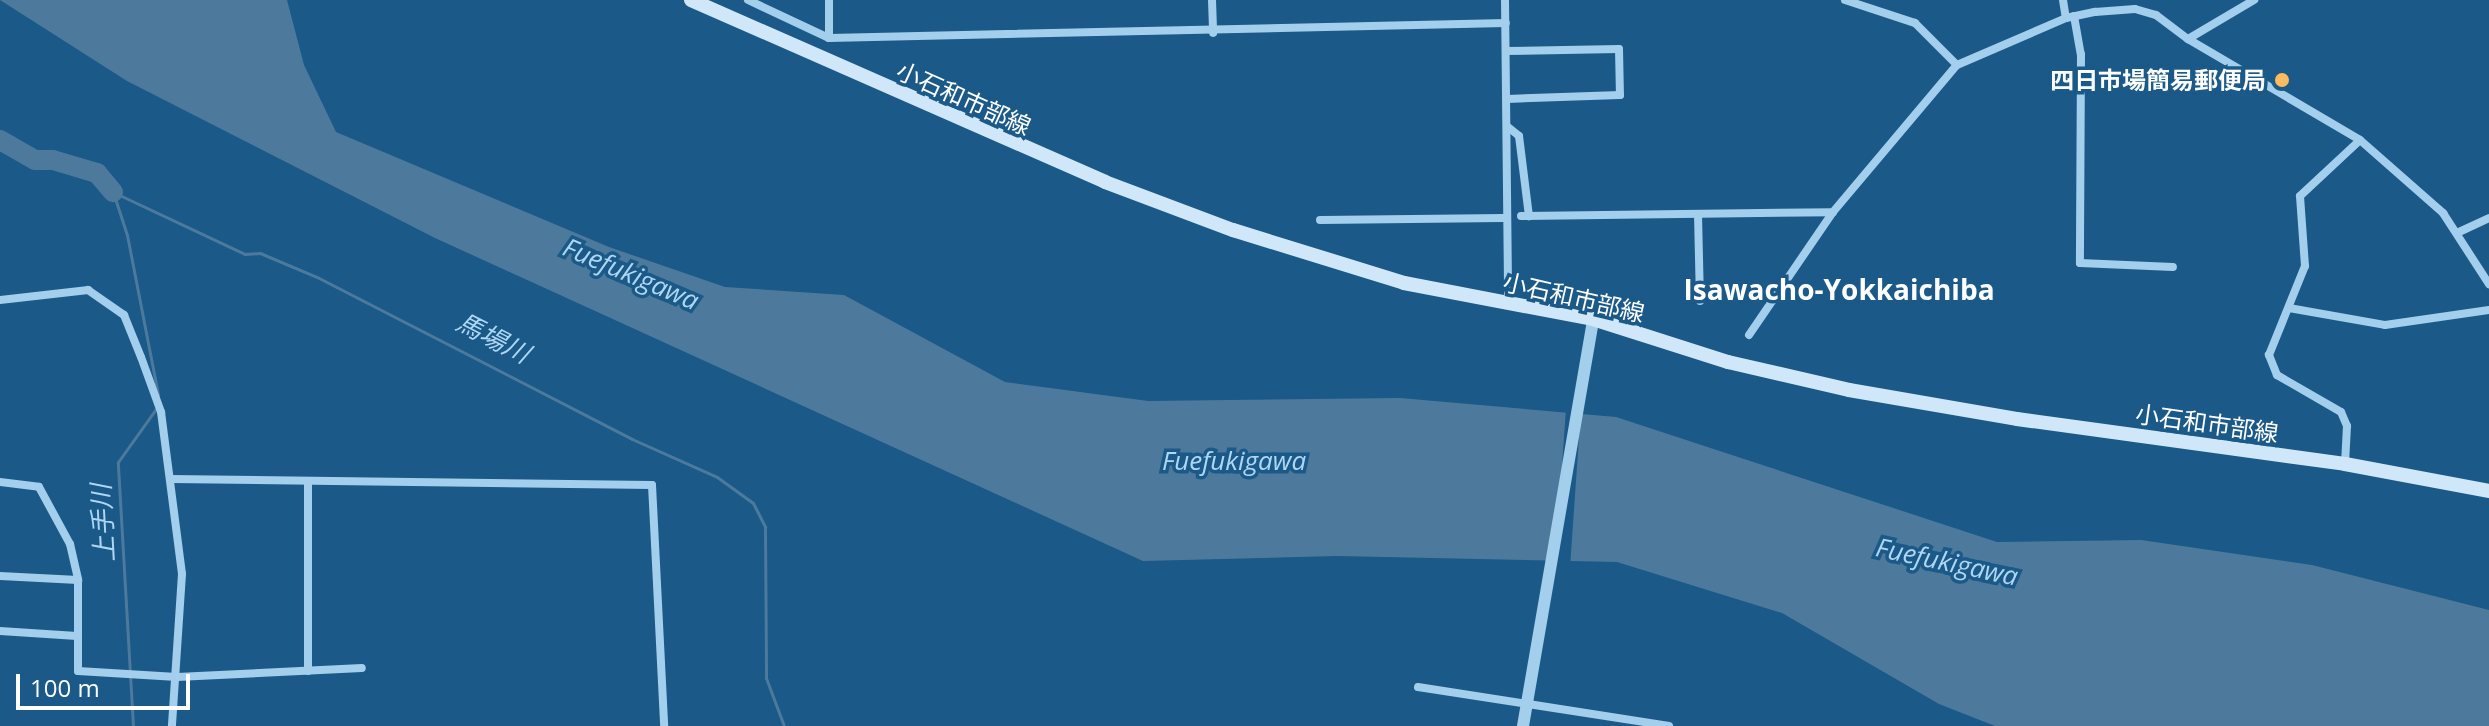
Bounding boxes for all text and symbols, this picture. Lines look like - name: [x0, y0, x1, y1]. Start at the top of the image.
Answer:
- street label: 小石和市部線: [892, 56, 1036, 140]
- place label: 四日市場簡易郵便局: [2050, 66, 2266, 94]
- marker: 四日市場簡易郵便局: [2273, 71, 2291, 89]
- water label: Fuefukigawa: [559, 231, 703, 317]
- street label: 小石和市部線: [1501, 267, 1647, 327]
- district label: Isawacho-Yokkaichiba: [1683, 272, 1995, 306]
- water label: 馬場川: [451, 306, 535, 370]
- street label: 小石和市部線: [2134, 399, 2280, 447]
- water label: Fuefukigawa: [1162, 445, 1306, 477]
- water label: 上手川: [85, 483, 121, 563]
- water label: Fuefukigawa: [1873, 532, 2021, 592]
- scale bar: [20, 658, 194, 708]
- text: 100 m: [30, 671, 100, 704]

